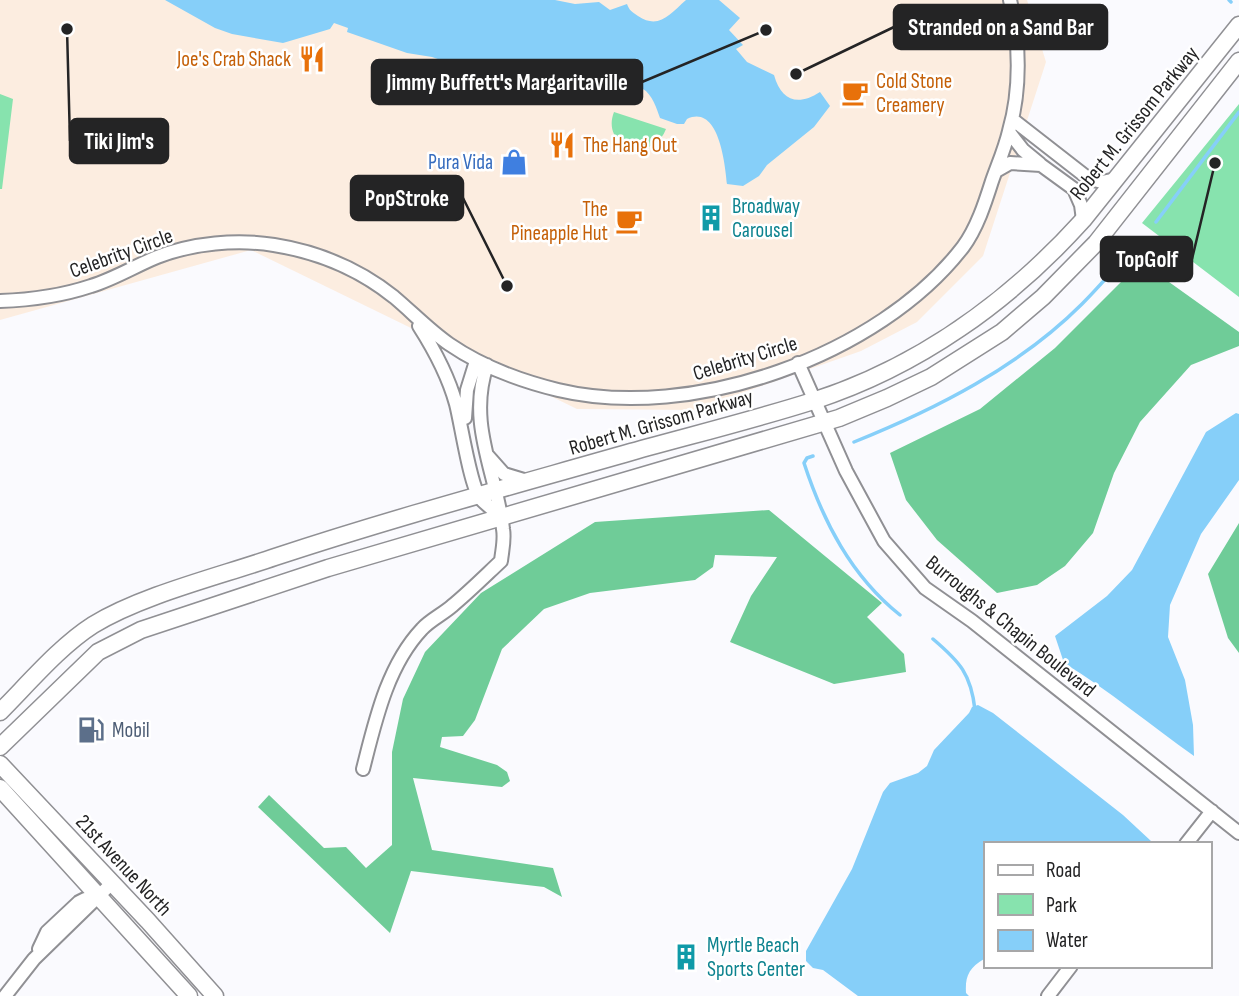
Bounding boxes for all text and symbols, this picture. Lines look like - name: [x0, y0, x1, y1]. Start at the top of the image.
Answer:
- callout: Stranded on a Sand Bar: [894, 5, 1107, 49]
- text: Stranded on a Sand Bar: [908, 14, 1094, 42]
- street label: Robert M. Grissom Parkway: [1065, 42, 1204, 205]
- restaurant icon: Joe's Crab Shack: [297, 44, 327, 74]
- place label: Joe's Crab Shack: [176, 47, 291, 72]
- callout: Jimmy Buffett's Margaritaville: [372, 60, 642, 104]
- text: Jimmy Buffett's Margaritaville: [385, 69, 628, 97]
- place label: Cold Stone Creamery: [876, 69, 952, 118]
- cafe icon: Cold Stone Creamery: [840, 78, 870, 108]
- callout: Tiki Jim's: [70, 119, 168, 163]
- text: Tiki Jim's: [84, 128, 154, 156]
- restaurant icon: The Hang Out: [547, 130, 577, 160]
- place label: The Hang Out: [583, 133, 677, 158]
- shop icon: Pura Vida: [499, 147, 529, 177]
- place label: Pura Vida: [428, 150, 493, 175]
- callout: PopStroke: [351, 176, 463, 220]
- text: PopStroke: [365, 185, 449, 213]
- place label: Broadway Carousel: [732, 194, 800, 243]
- place label: The Pineapple Hut: [511, 197, 608, 246]
- building icon: Broadway Carousel: [696, 203, 726, 233]
- cafe icon: The Pineapple Hut: [614, 206, 644, 236]
- street label: Celebrity Circle: [66, 223, 176, 284]
- callout: TopGolf: [1101, 237, 1192, 281]
- text: TopGolf: [1116, 246, 1179, 274]
- street label: Celebrity Circle: [690, 331, 800, 386]
- street label: Robert M. Grissom Parkway: [566, 384, 756, 461]
- street label: Burroughs & Chapin Boulevard: [921, 550, 1101, 703]
- fuel station icon: Mobil: [76, 715, 106, 745]
- place label: Mobil: [112, 718, 150, 743]
- street label: 21st Avenue North: [70, 810, 177, 921]
- legend: [984, 842, 1211, 968]
- text: Road: [1046, 858, 1081, 883]
- text: Park: [1046, 893, 1077, 918]
- text: Water: [1046, 928, 1088, 953]
- place label: Myrtle Beach Sports Center: [707, 933, 805, 982]
- building icon: Myrtle Beach Sports Center: [671, 942, 701, 972]

